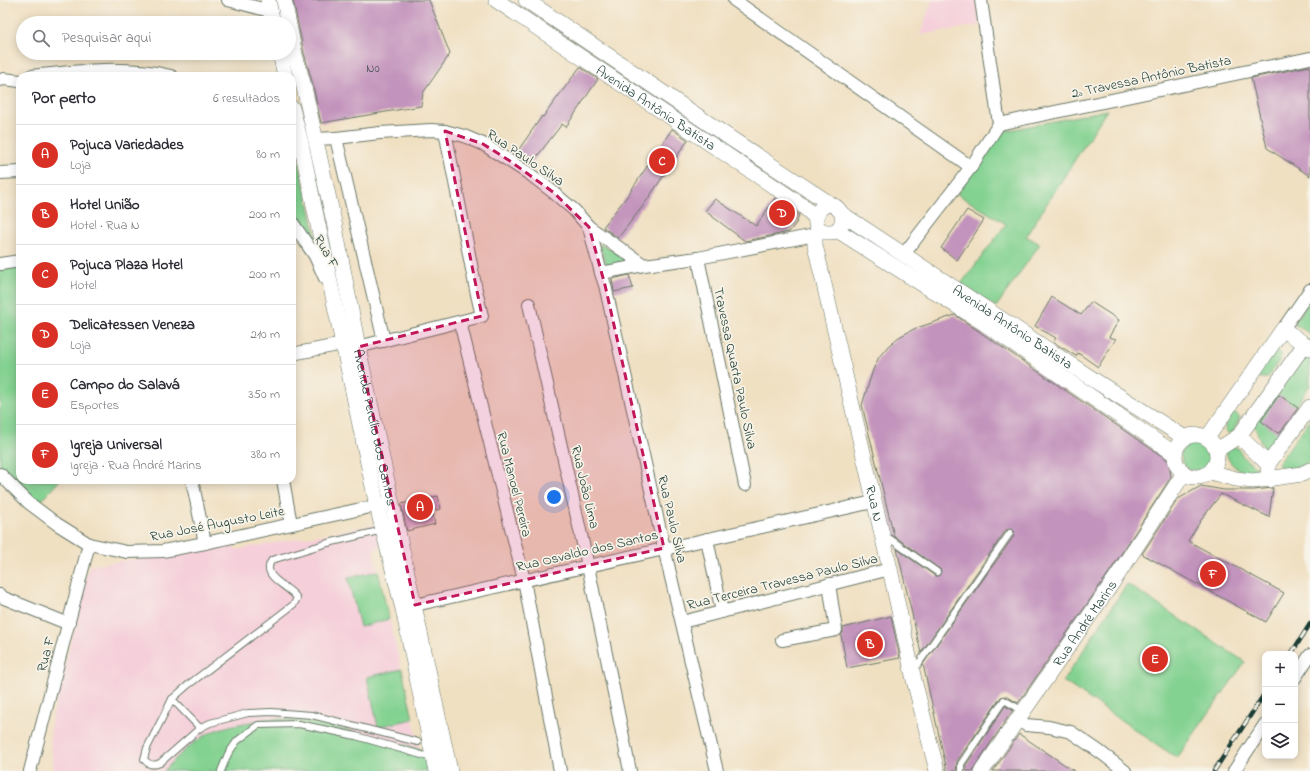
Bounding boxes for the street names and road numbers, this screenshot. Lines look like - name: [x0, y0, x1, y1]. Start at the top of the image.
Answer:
- street label: 2ª Travessa Antônio Batista: [1070, 50, 1233, 105]
- street label: Avenida Antônio Batista: [591, 61, 720, 157]
- street label: Rua Paulo Silva: [482, 125, 568, 192]
- street label: Rua F: [308, 231, 344, 273]
- street label: Avenida Antônio Batista: [948, 280, 1076, 375]
- street label: Travessa Quarta Paulo Silva: [707, 286, 762, 451]
- street label: Avenida Percílio dos Santos: [347, 347, 401, 508]
- street label: Rua Manoel Pereira: [490, 430, 537, 539]
- street label: Rua João Lima: [565, 444, 604, 531]
- street label: Rua Paulo Silva: [651, 473, 692, 565]
- street label: Rua N: [859, 484, 888, 524]
- street label: Rua José Augusto Leite: [148, 501, 287, 549]
- street label: Rua Osvaldo dos Santos: [514, 525, 661, 578]
- street label: Rua Terceira Travessa Paulo Silva: [685, 549, 880, 616]
- street label: Rua André Marins: [1048, 576, 1123, 671]
- street label: Rua F: [32, 634, 61, 674]

